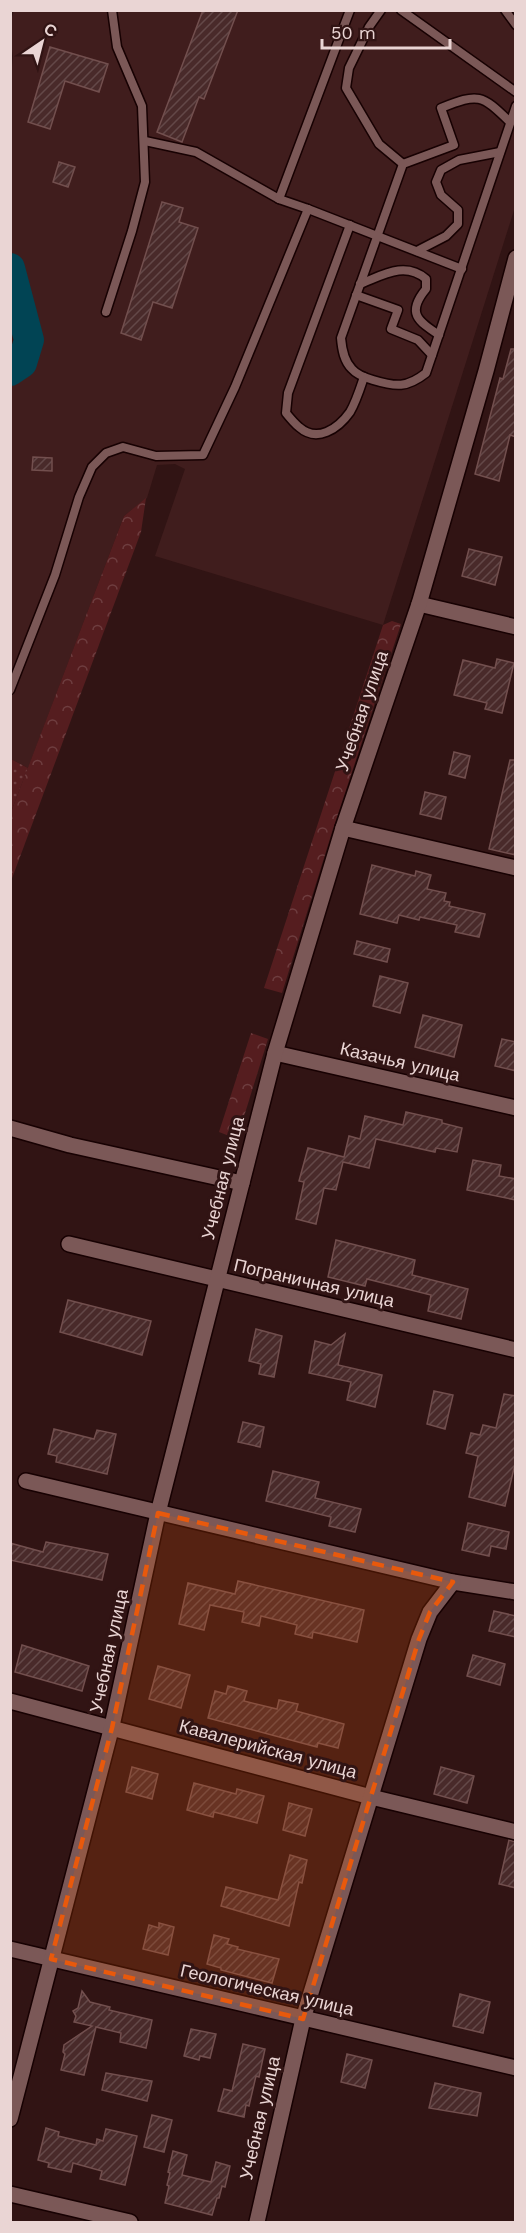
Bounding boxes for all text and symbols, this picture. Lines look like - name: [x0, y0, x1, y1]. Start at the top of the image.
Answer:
- north arrow: [12, 12, 72, 72]
- scale bar: [322, 12, 450, 50]
- text: С: [40, 19, 61, 41]
- text: 50 m: [331, 22, 376, 43]
- street label: Учебная улица: [331, 647, 392, 774]
- street label: Казачья улица: [338, 1038, 463, 1086]
- street label: Учебная улица: [197, 1113, 248, 1242]
- street label: Пограничная улица: [232, 1254, 397, 1311]
- street label: Учебная улица: [85, 1586, 132, 1715]
- street label: Кавалерийская улица: [177, 1715, 360, 1783]
- street label: Геологическая улица: [178, 1959, 357, 2020]
- street label: Учебная улица: [235, 2053, 284, 2182]

